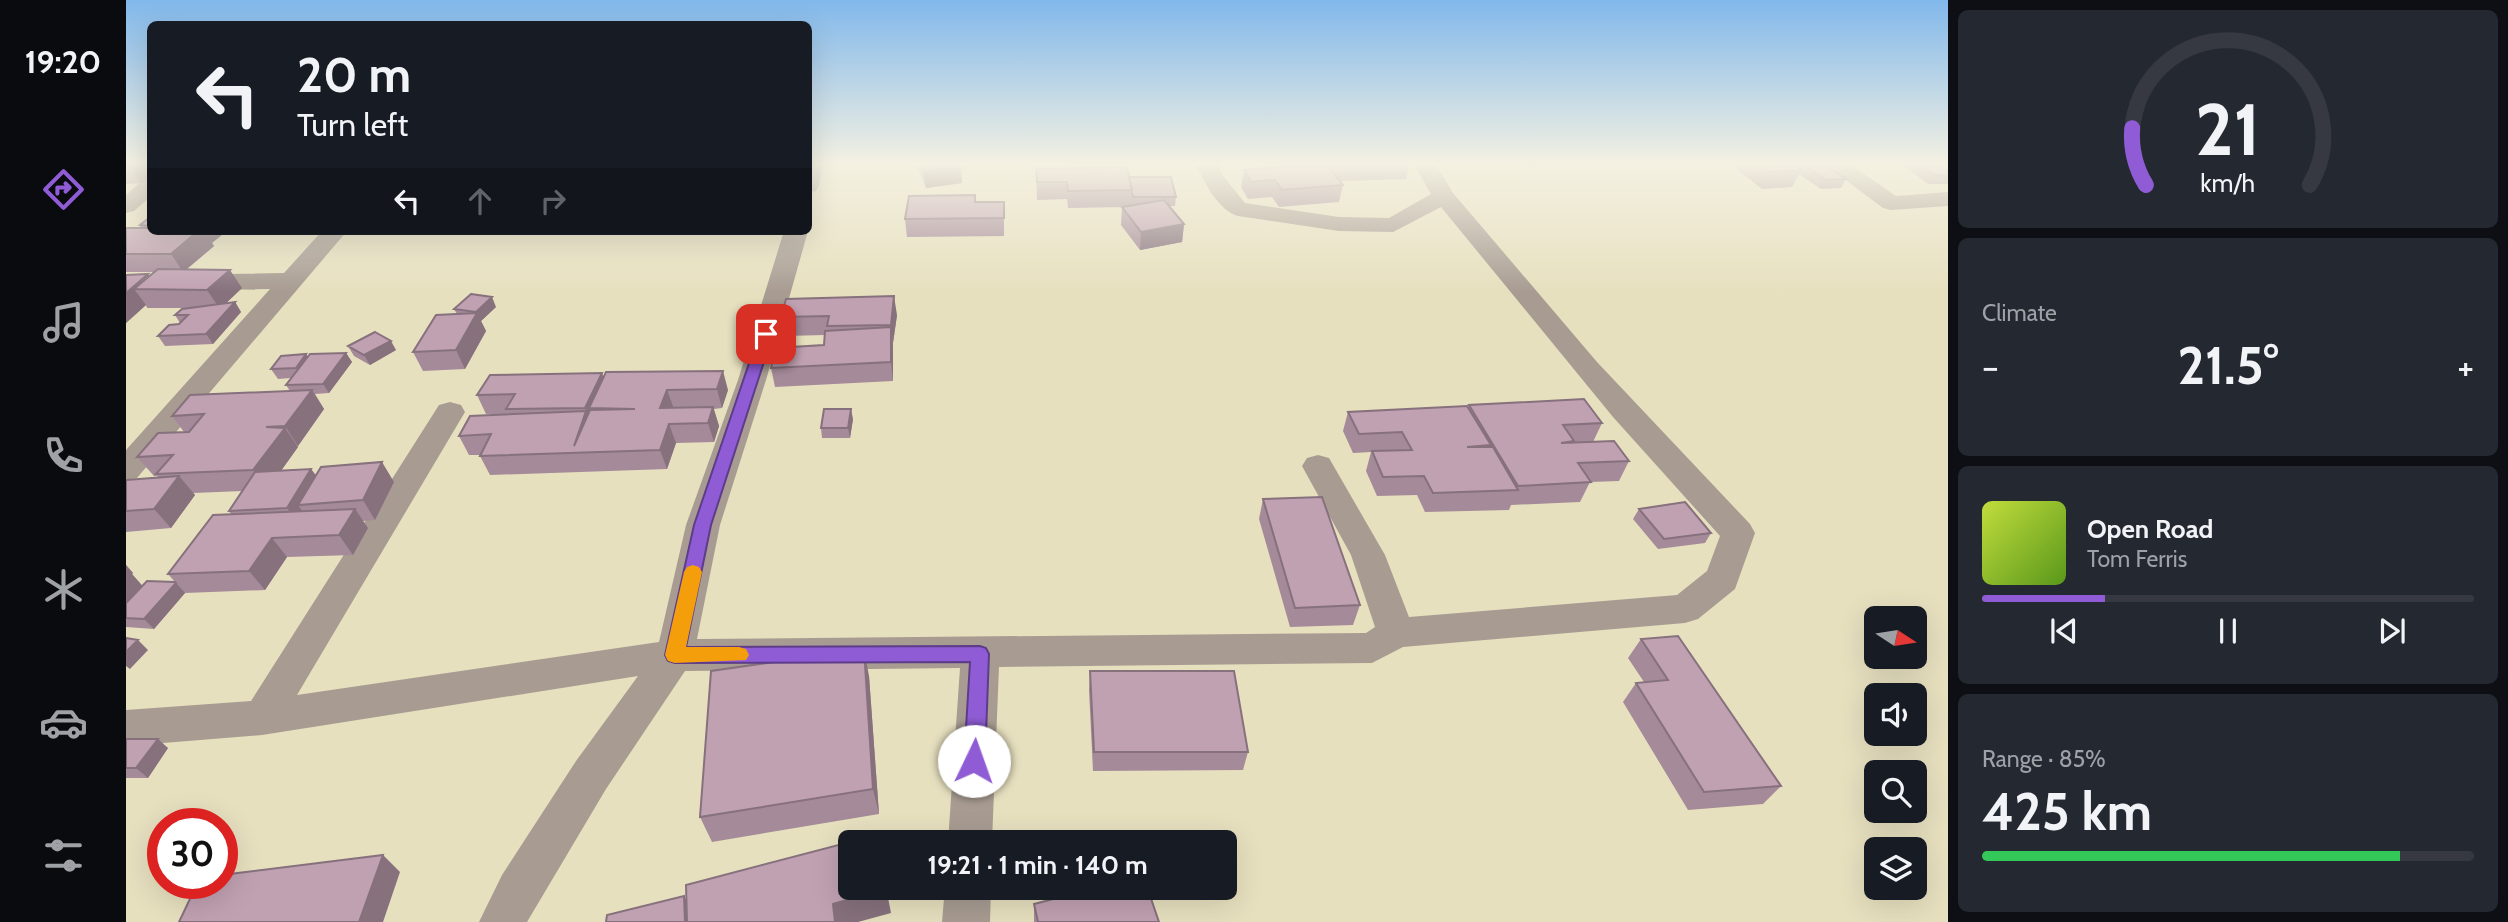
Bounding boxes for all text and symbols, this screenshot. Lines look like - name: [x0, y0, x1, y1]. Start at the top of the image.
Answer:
- text: 19:20: [25, 42, 101, 81]
- text: 20 m: [297, 45, 411, 104]
- icon: left: [182, 49, 273, 140]
- text: 21: [2195, 85, 2261, 173]
- text: Turn left: [297, 105, 408, 144]
- icon: directions: [39, 165, 88, 214]
- text: km/h: [2201, 168, 2255, 198]
- icon: left: [388, 182, 426, 220]
- icon: ahead: [461, 182, 499, 220]
- icon: right: [534, 182, 572, 220]
- icon: music: [39, 298, 88, 347]
- text: Climate: [1982, 299, 2057, 327]
- pin: [736, 304, 796, 364]
- icon: arrive: [747, 315, 785, 353]
- text: 21.5°: [2177, 334, 2279, 397]
- text: −: [1982, 343, 1999, 390]
- text: +: [2457, 343, 2474, 390]
- icon: phone: [39, 431, 88, 480]
- text: Open Road: [2087, 513, 2213, 545]
- text: Tom Ferris: [2087, 545, 2187, 573]
- icon: climate: [39, 565, 88, 614]
- north arrow: [1864, 606, 1927, 668]
- map controls: [1864, 606, 1927, 900]
- icon: previous: [2045, 612, 2083, 650]
- icon: pause: [2209, 612, 2247, 650]
- icon: next: [2373, 612, 2411, 650]
- button: sound: [1864, 683, 1927, 746]
- icon: car: [39, 698, 88, 747]
- position arrow: [937, 724, 1011, 798]
- text: Range · 85%: [1982, 745, 2106, 773]
- button: search: [1864, 760, 1927, 823]
- text: 425 km: [1982, 780, 2152, 843]
- speed limit sign: 30: [147, 808, 238, 899]
- icon: filters: [39, 831, 88, 880]
- button: layers: [1864, 837, 1927, 900]
- text: 19:21 · 1 min · 140 m: [928, 849, 1147, 881]

